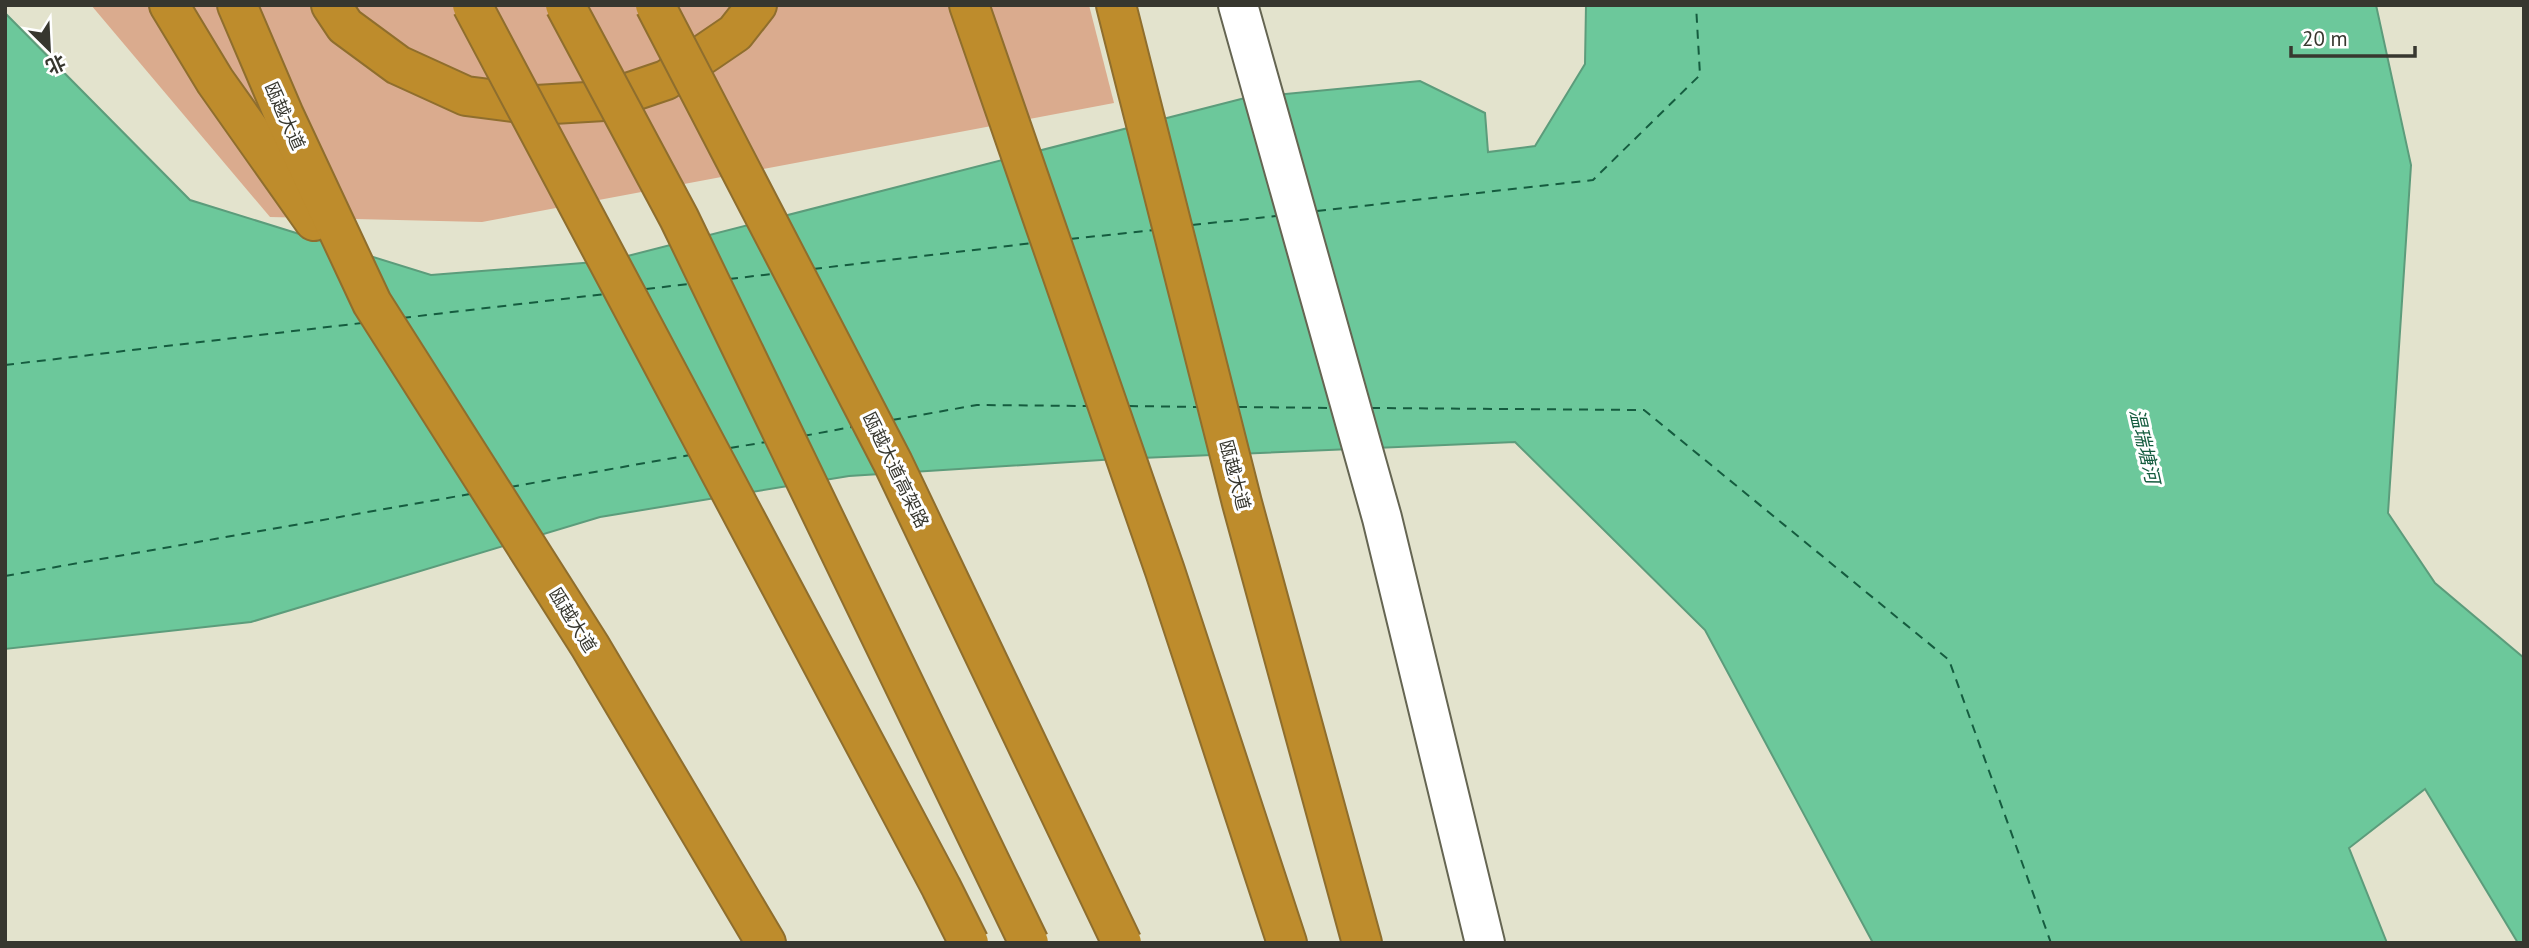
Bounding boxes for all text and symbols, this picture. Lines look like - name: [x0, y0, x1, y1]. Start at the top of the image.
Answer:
- north arrow: [14, 14, 84, 84]
- scale bar: [2291, 14, 2415, 58]
- text: 20 m: [2302, 25, 2348, 52]
- text: 北: [42, 50, 69, 79]
- street label: 瓯越大道: [260, 78, 310, 154]
- water label: 温瑞塘河: [2125, 406, 2166, 490]
- street label: 瓯越大道高架路: [858, 408, 934, 532]
- street label: 瓯越大道: [1215, 437, 1255, 513]
- street label: 瓯越大道: [544, 583, 602, 657]

